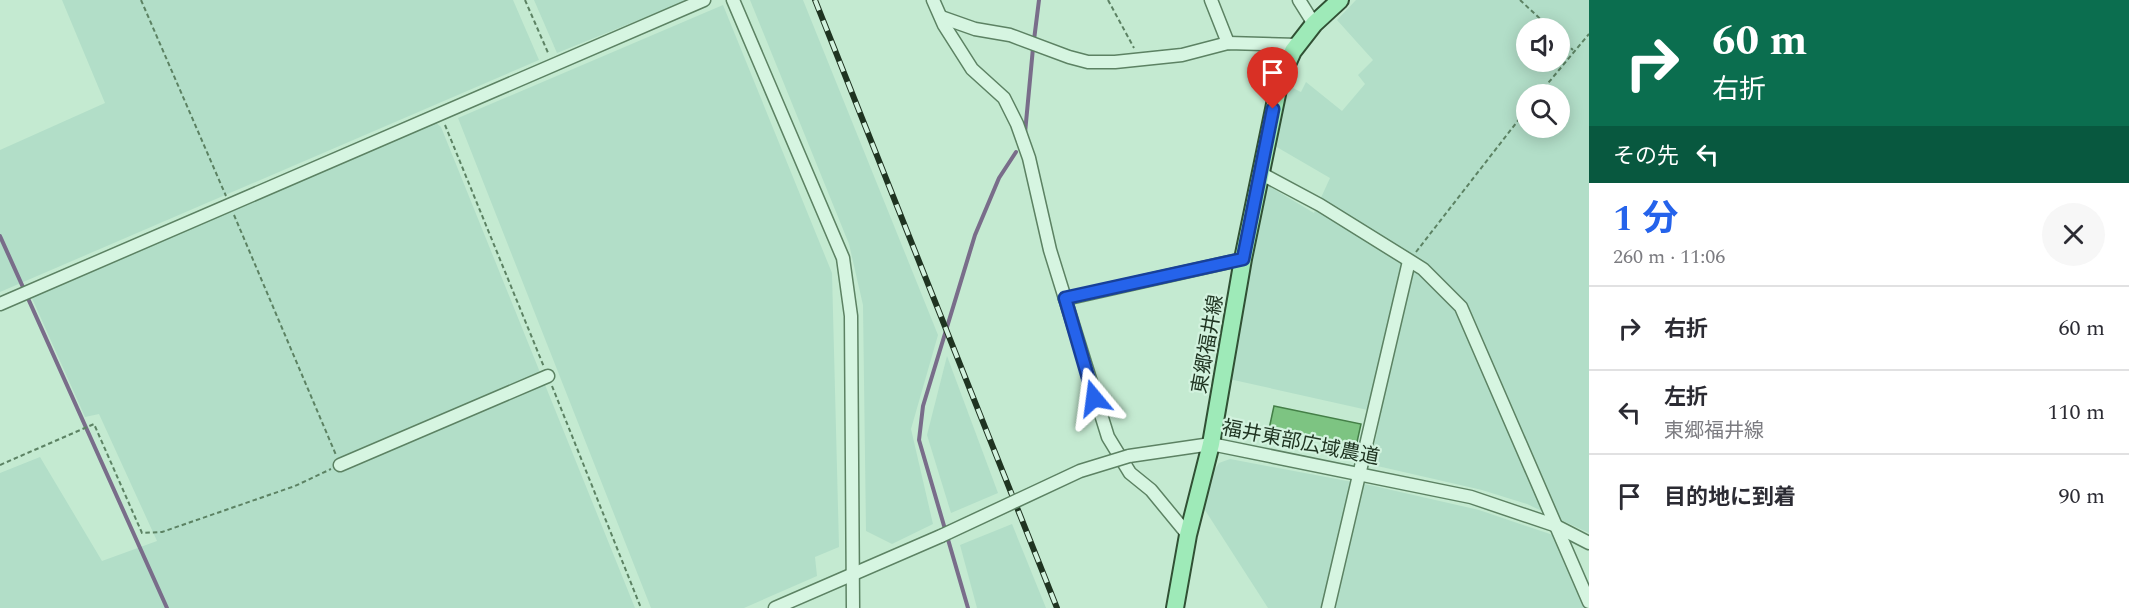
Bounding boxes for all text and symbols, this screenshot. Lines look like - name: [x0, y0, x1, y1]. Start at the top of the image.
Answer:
- text: 60 m: [1712, 10, 1807, 73]
- map controls: [1516, 18, 1570, 138]
- button: sound: [1516, 18, 1570, 72]
- icon: right: [1613, 24, 1691, 102]
- pin: [1247, 47, 1298, 109]
- icon: arrive: [1256, 56, 1289, 89]
- text: 右折: [1712, 69, 1766, 111]
- button: search: [1516, 84, 1570, 138]
- icon: left: [1691, 138, 1724, 171]
- text: その先: [1613, 140, 1679, 173]
- text: 1 分: [1613, 192, 1678, 247]
- button: close: [2042, 203, 2105, 266]
- text: 260 m · 11:06: [1613, 242, 1725, 272]
- street label: 東郷福井線: [1185, 292, 1231, 396]
- icon: right: [1613, 312, 1646, 345]
- text: 60 m: [2059, 312, 2105, 345]
- text: 右折: [1664, 313, 1708, 346]
- position arrow: [1062, 366, 1126, 430]
- text: 左折: [1664, 381, 1708, 414]
- icon: left: [1613, 396, 1646, 429]
- text: 110 m: [2048, 396, 2105, 429]
- street label: 福井東部広域農道: [1219, 413, 1382, 473]
- text: 東郷福井線: [1664, 416, 1764, 446]
- icon: arrive: [1613, 480, 1646, 513]
- text: 90 m: [2059, 480, 2105, 513]
- text: 目的地に到着: [1664, 481, 1796, 514]

